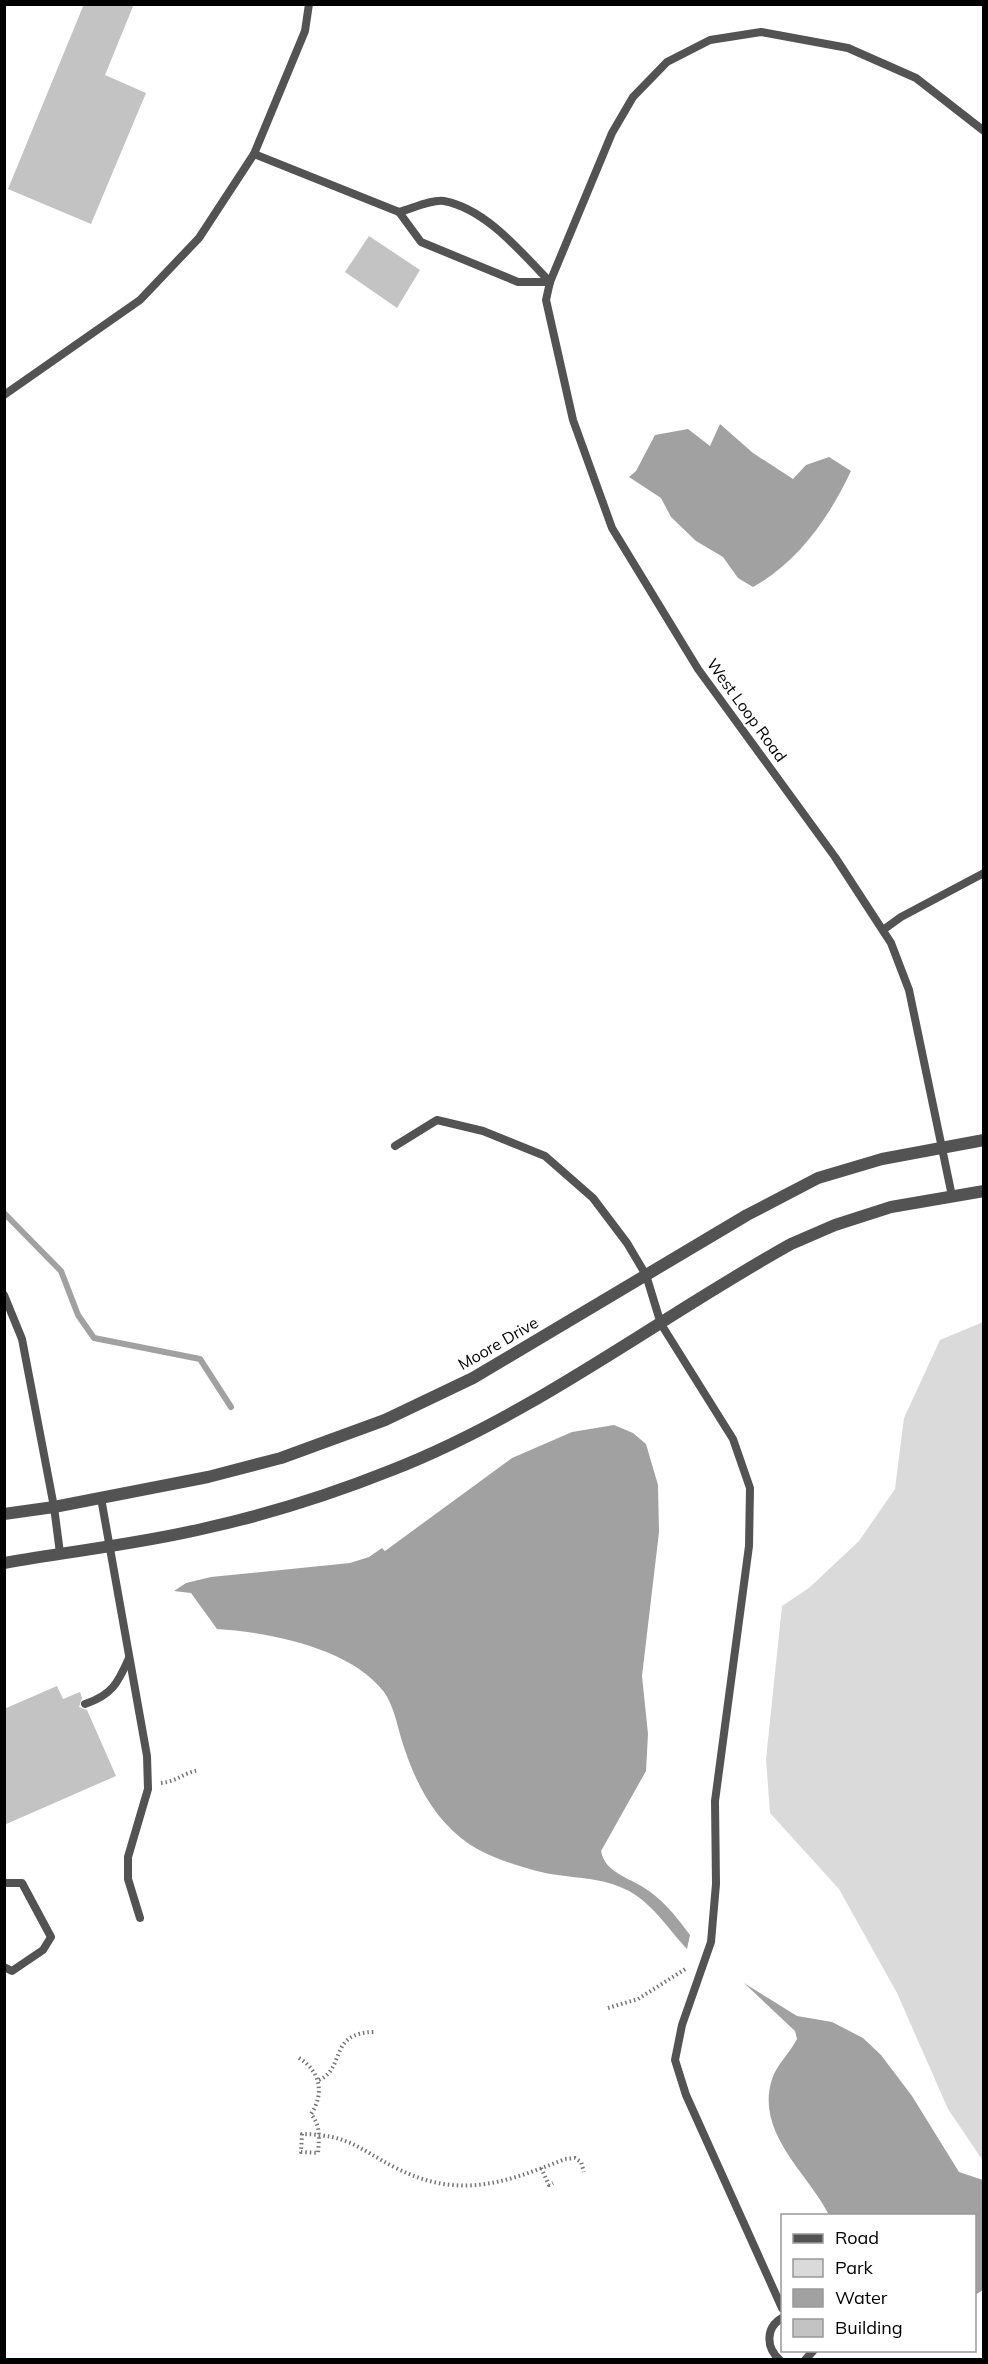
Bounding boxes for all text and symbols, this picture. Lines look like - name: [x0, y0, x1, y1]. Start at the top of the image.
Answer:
- street label: West Loop Road: [703, 654, 791, 766]
- street label: Moore Drive: [454, 1312, 542, 1374]
- legend: [781, 2214, 976, 2352]
- text: Road: [835, 2226, 879, 2249]
- text: Park: [835, 2256, 874, 2279]
- text: Water: [835, 2286, 888, 2309]
- text: Building: [835, 2316, 903, 2339]

